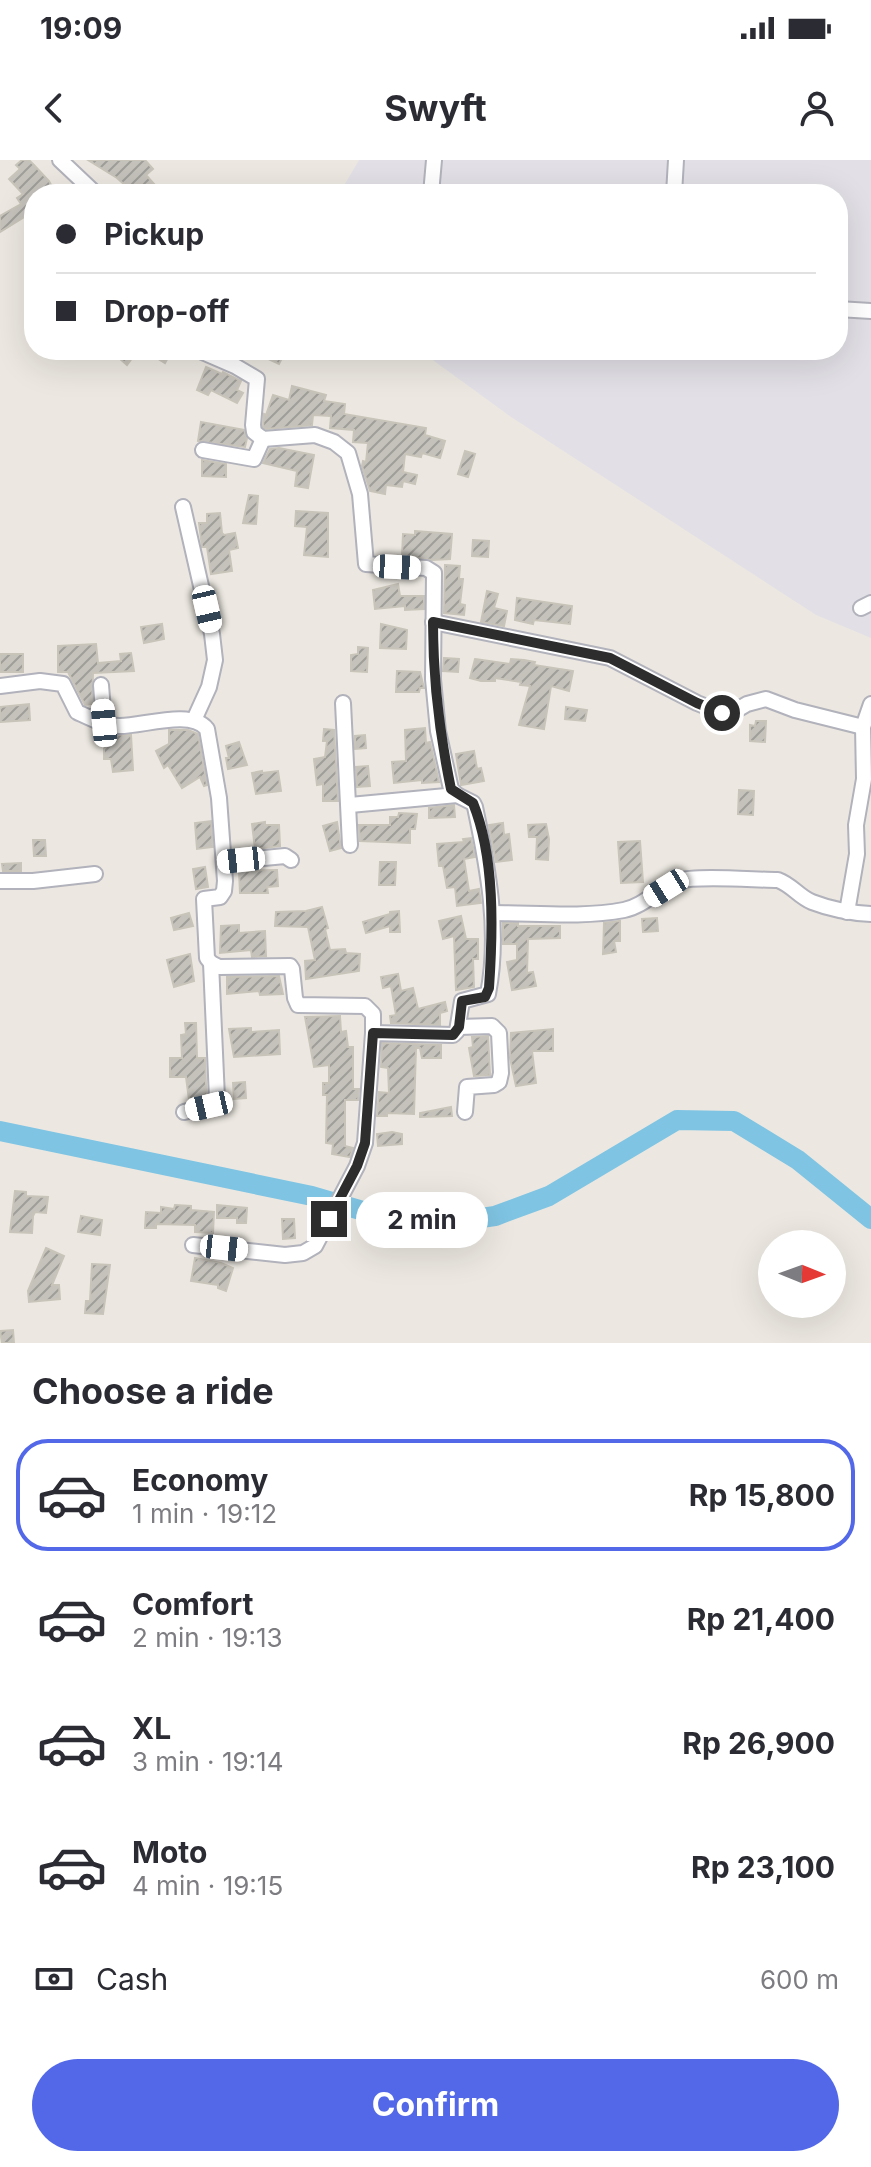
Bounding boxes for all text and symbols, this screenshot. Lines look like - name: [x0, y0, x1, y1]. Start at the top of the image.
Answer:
- text: 19:09: [40, 10, 122, 46]
- icon: back: [32, 86, 76, 130]
- text: Swyft: [384, 86, 487, 130]
- icon: person: [795, 86, 839, 130]
- text: Pickup: [104, 216, 204, 252]
- text: Drop-off: [104, 293, 230, 329]
- car: [372, 554, 422, 580]
- car: [190, 583, 224, 635]
- route start: [704, 695, 740, 731]
- car: [90, 698, 118, 748]
- car: [216, 846, 266, 874]
- car: [639, 865, 693, 911]
- car: [183, 1089, 235, 1123]
- callout: 2 min: [357, 1191, 489, 1247]
- route end: [311, 1201, 347, 1237]
- text: 2 min: [387, 1204, 457, 1235]
- north arrow: [758, 1230, 846, 1318]
- map controls: [758, 1230, 846, 1318]
- car: [199, 1234, 249, 1262]
- text: Choose a ride: [32, 1369, 274, 1413]
- icon: car: [36, 1459, 108, 1531]
- text: Economy: [132, 1462, 268, 1498]
- text: Rp 15,800: [689, 1477, 835, 1513]
- text: 1 min · 19:12: [132, 1498, 277, 1529]
- icon: car: [36, 1583, 108, 1655]
- text: Comfort: [132, 1586, 253, 1622]
- text: Rp 21,400: [687, 1601, 835, 1637]
- text: 2 min · 19:13: [132, 1622, 283, 1653]
- icon: car: [36, 1707, 108, 1779]
- text: XL: [132, 1710, 171, 1746]
- text: Rp 26,900: [682, 1725, 835, 1761]
- text: 3 min · 19:14: [132, 1746, 283, 1777]
- icon: car: [36, 1831, 108, 1903]
- text: Moto: [132, 1834, 207, 1870]
- text: Rp 23,100: [691, 1849, 835, 1885]
- text: 4 min · 19:15: [132, 1870, 283, 1901]
- icon: cash: [32, 1957, 76, 2001]
- text: Cash: [96, 1961, 168, 1997]
- text: 600 m: [760, 1964, 839, 1995]
- button: Confirm: [32, 2059, 839, 2151]

